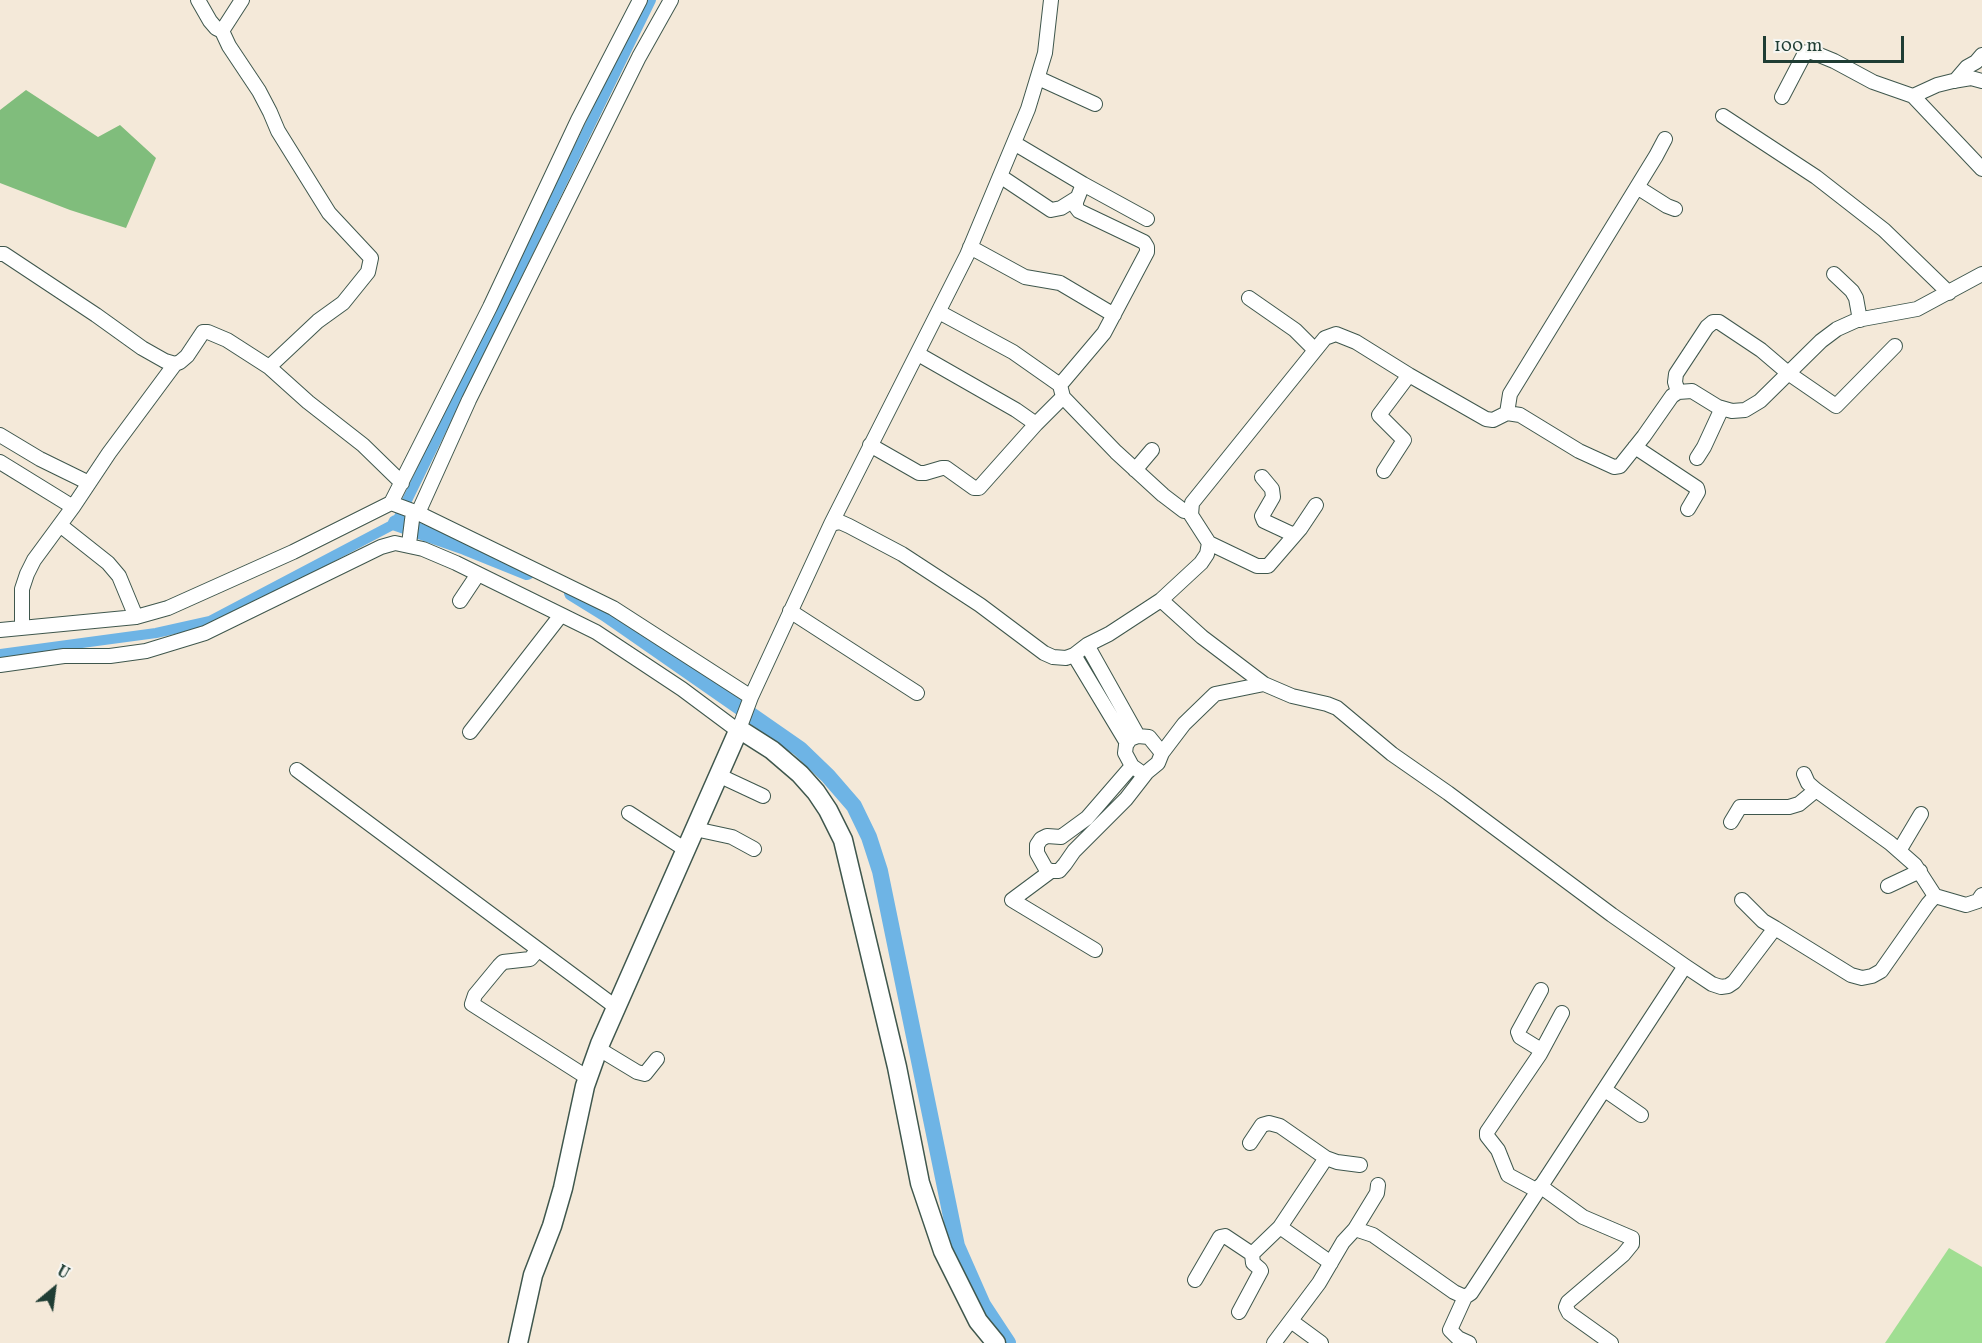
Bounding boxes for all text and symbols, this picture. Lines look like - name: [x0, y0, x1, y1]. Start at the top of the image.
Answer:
- scale bar: [1766, 24, 1907, 62]
- text: 100 m: [1774, 34, 1823, 59]
- north arrow: [24, 1259, 84, 1319]
- text: U: [53, 1261, 73, 1286]

